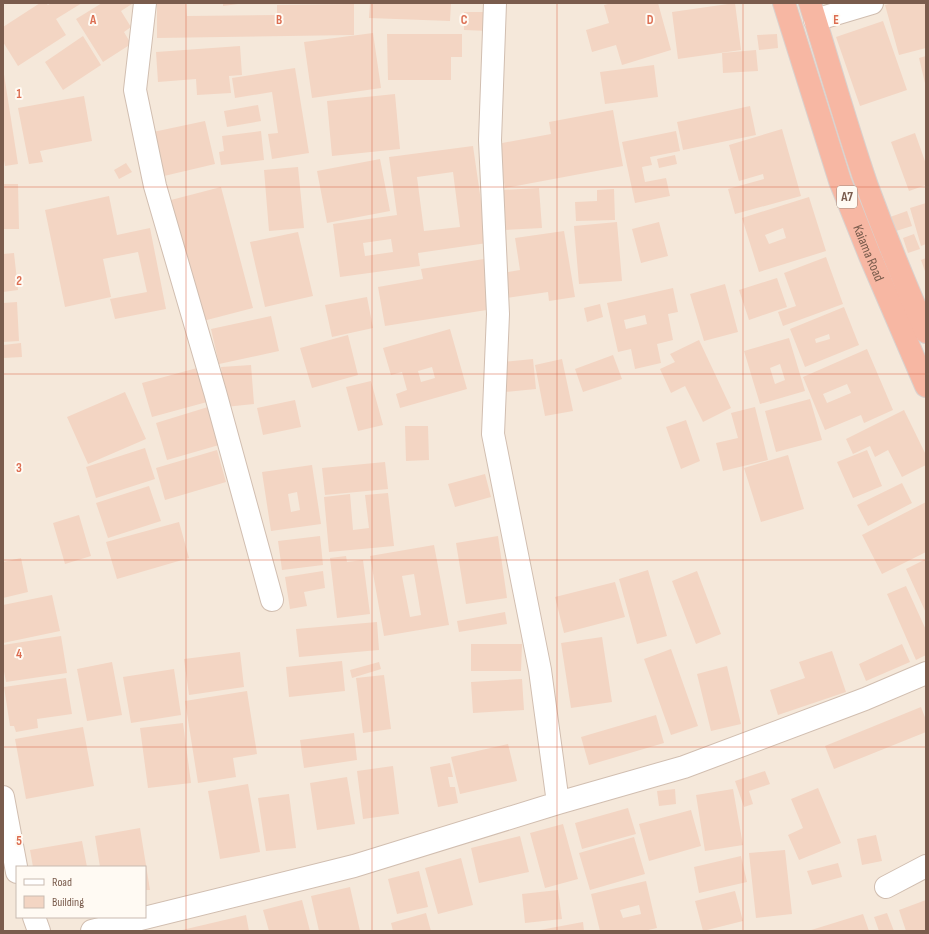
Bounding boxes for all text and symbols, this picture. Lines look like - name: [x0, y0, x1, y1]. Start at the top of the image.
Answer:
- text: A: [89, 12, 97, 28]
- text: B: [276, 12, 282, 28]
- text: C: [461, 12, 468, 28]
- text: D: [647, 12, 654, 28]
- text: E: [833, 12, 839, 28]
- text: 1: [16, 86, 22, 102]
- road number: A7: [837, 186, 857, 208]
- street label: Kaiama Road: [850, 222, 888, 284]
- text: 2: [16, 273, 22, 289]
- text: 3: [16, 460, 22, 476]
- text: 4: [16, 646, 22, 662]
- text: 5: [16, 833, 22, 849]
- legend: [16, 866, 146, 918]
- text: Road: [52, 875, 72, 890]
- text: Building: [52, 895, 84, 910]

